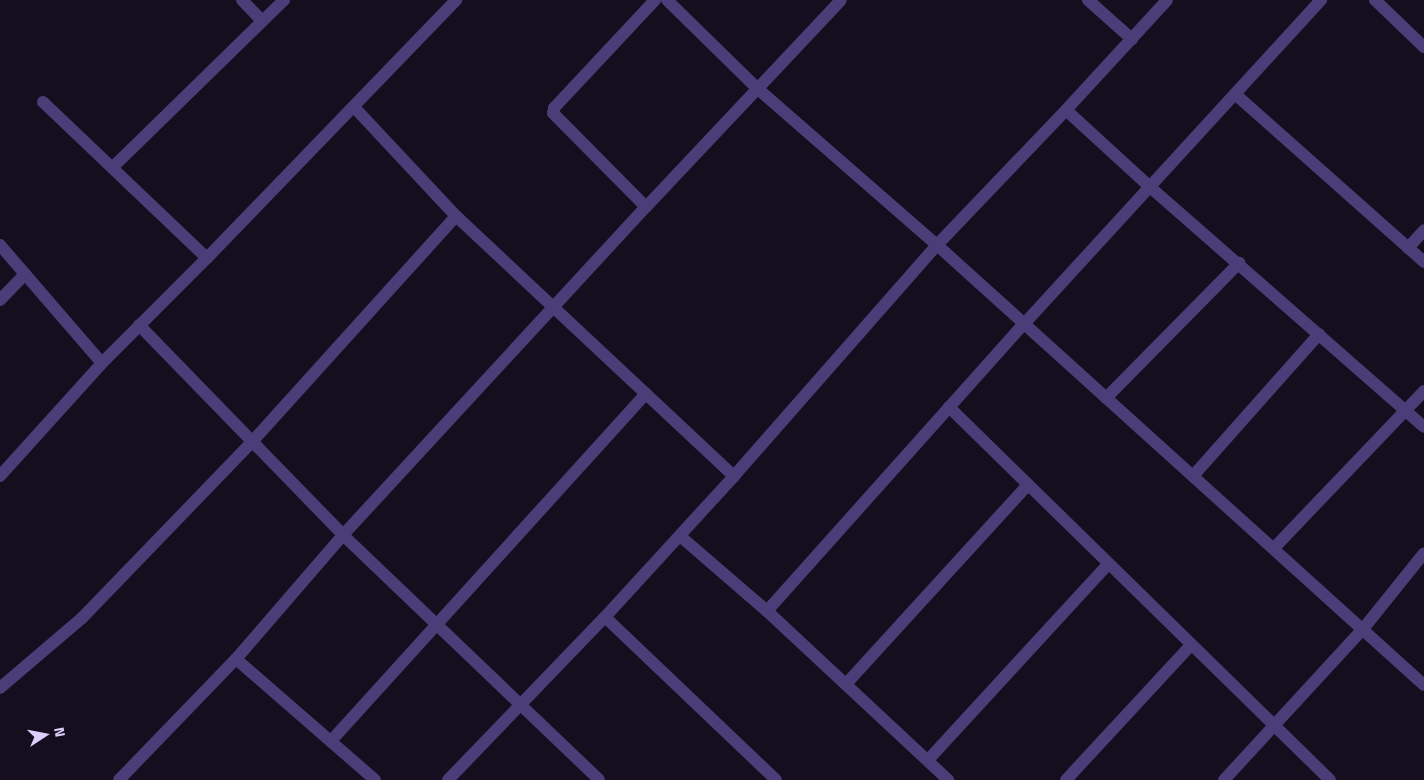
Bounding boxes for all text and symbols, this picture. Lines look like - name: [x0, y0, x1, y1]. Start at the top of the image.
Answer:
- north arrow: [20, 710, 70, 760]
- text: N: [49, 725, 71, 739]

